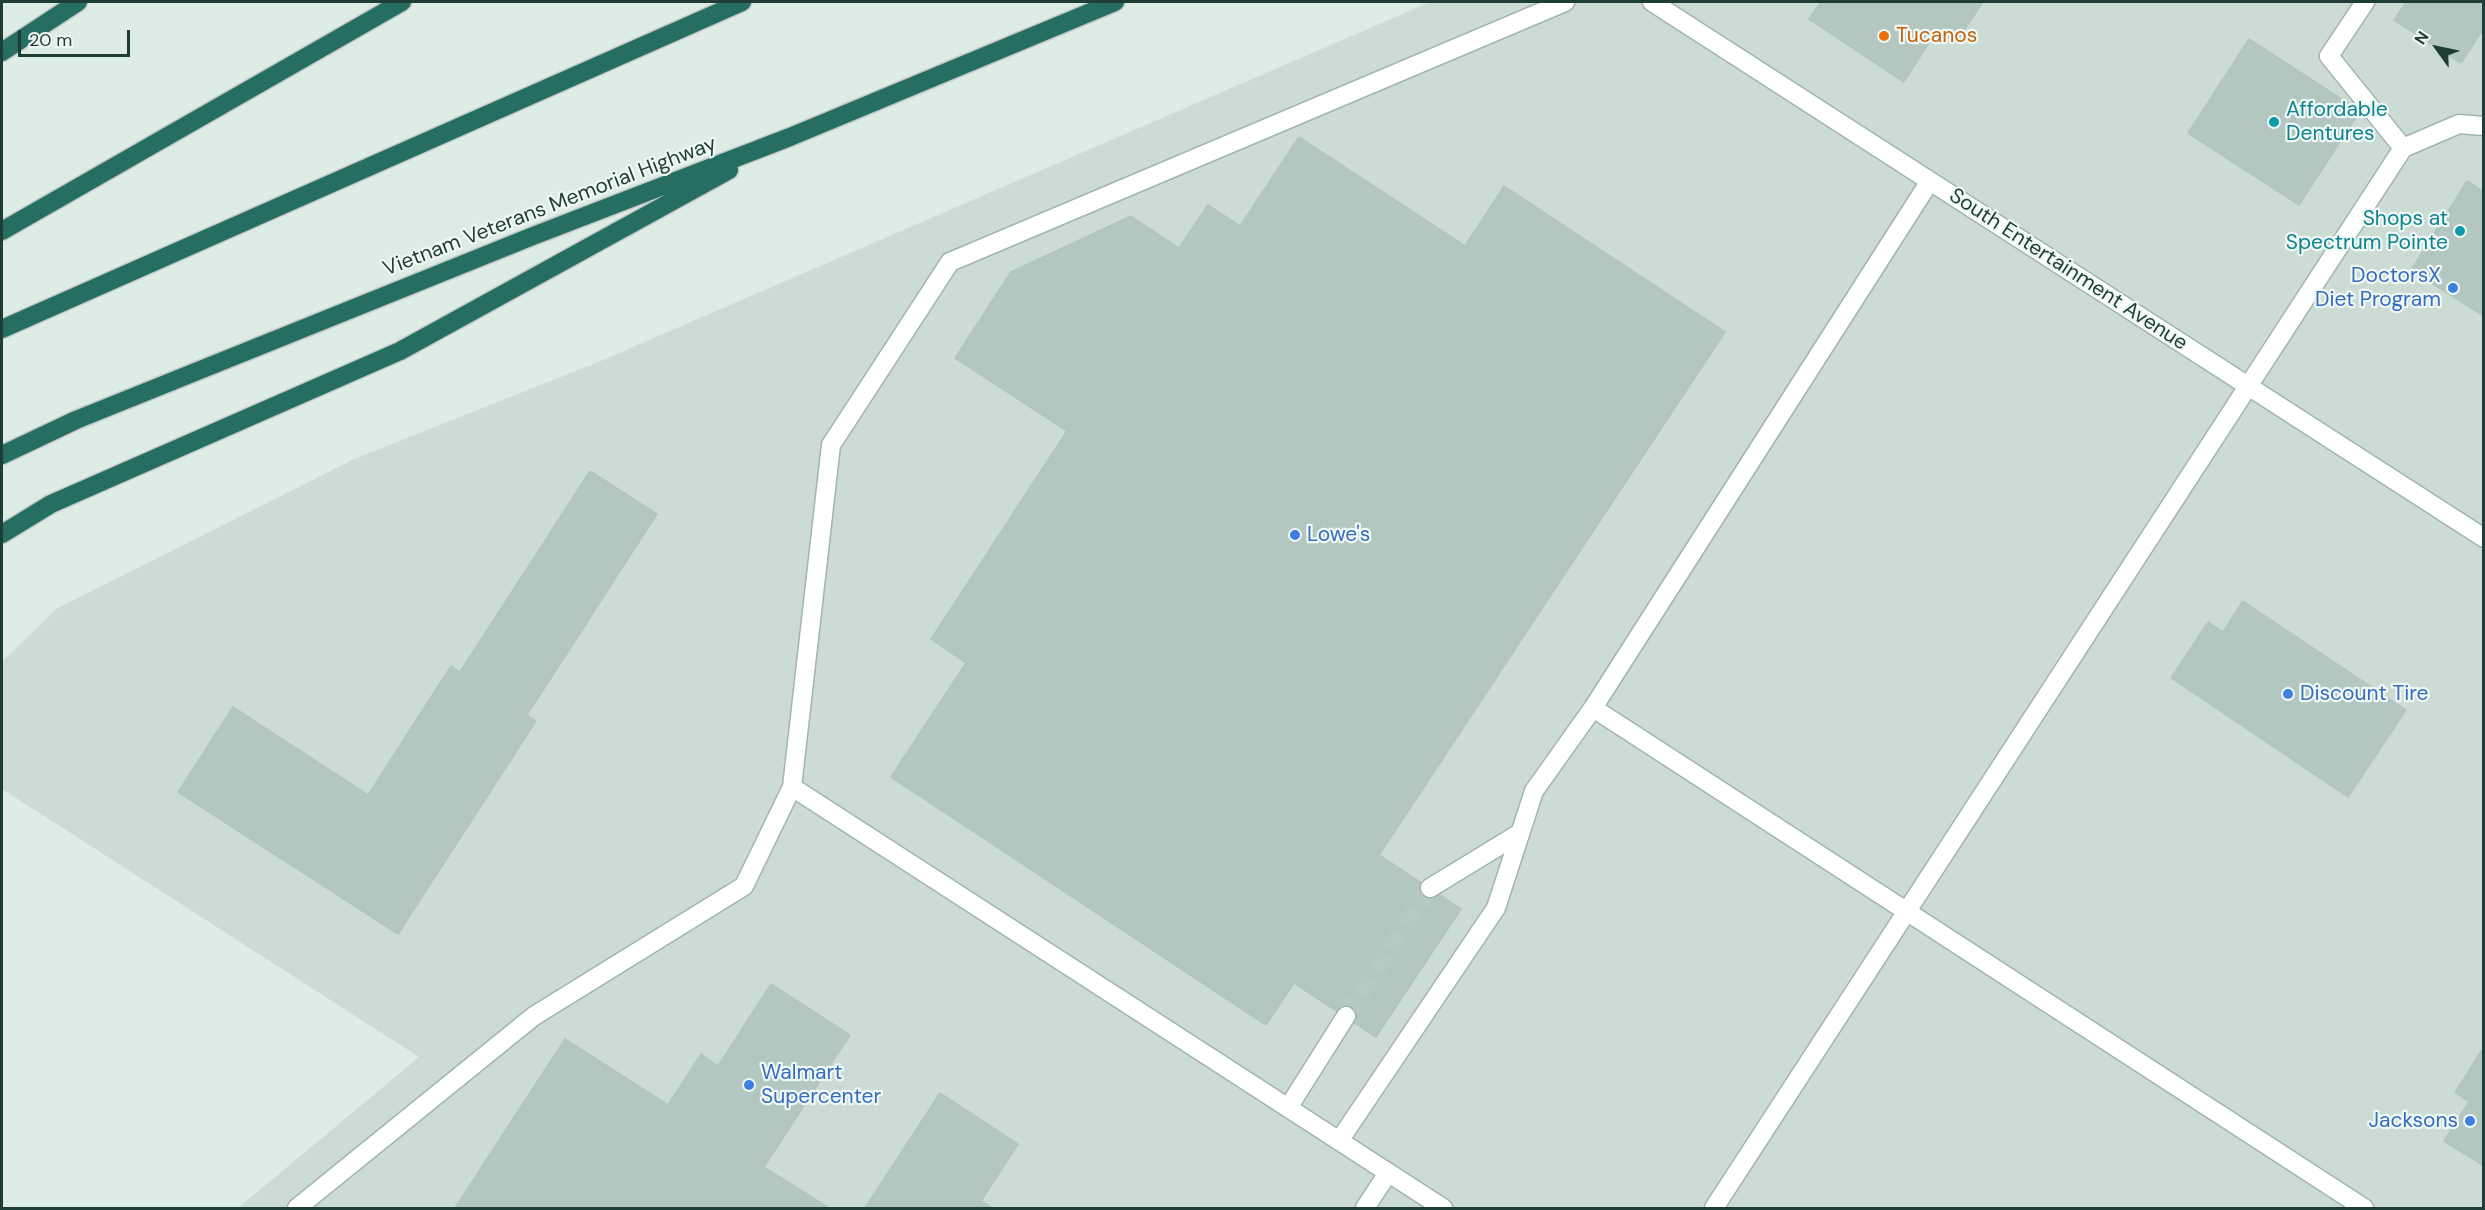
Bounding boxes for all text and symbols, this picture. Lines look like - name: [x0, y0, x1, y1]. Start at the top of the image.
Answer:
- scale bar: [21, 18, 134, 56]
- north arrow: [2407, 18, 2467, 78]
- place label: Tucanos: [1896, 23, 1977, 49]
- text: N: [2409, 27, 2433, 49]
- text: 20 m: [29, 28, 72, 52]
- marker: Tucanos: [1877, 29, 1891, 43]
- place label: Affordable Dentures: [2286, 97, 2388, 147]
- marker: Affordable Dentures: [2267, 115, 2281, 129]
- street label: Vietnam Veterans Memorial Highway: [380, 132, 720, 282]
- street label: South Entertainment Avenue: [1944, 184, 2192, 356]
- place label: Shops at Spectrum Pointe: [2286, 206, 2448, 256]
- marker: Shops at Spectrum Pointe: [2453, 224, 2467, 238]
- place label: DoctorsX Diet Program: [2315, 263, 2441, 313]
- marker: DoctorsX Diet Program: [2446, 281, 2460, 295]
- place label: Lowe's: [1307, 522, 1370, 548]
- marker: Lowe's: [1288, 528, 1302, 542]
- place label: Discount Tire: [2300, 681, 2429, 707]
- marker: Discount Tire: [2281, 687, 2295, 701]
- place label: Walmart Supercenter: [761, 1060, 881, 1110]
- marker: Walmart Supercenter: [742, 1078, 756, 1092]
- place label: Jacksons: [2368, 1108, 2458, 1134]
- marker: Jacksons: [2463, 1114, 2477, 1128]

